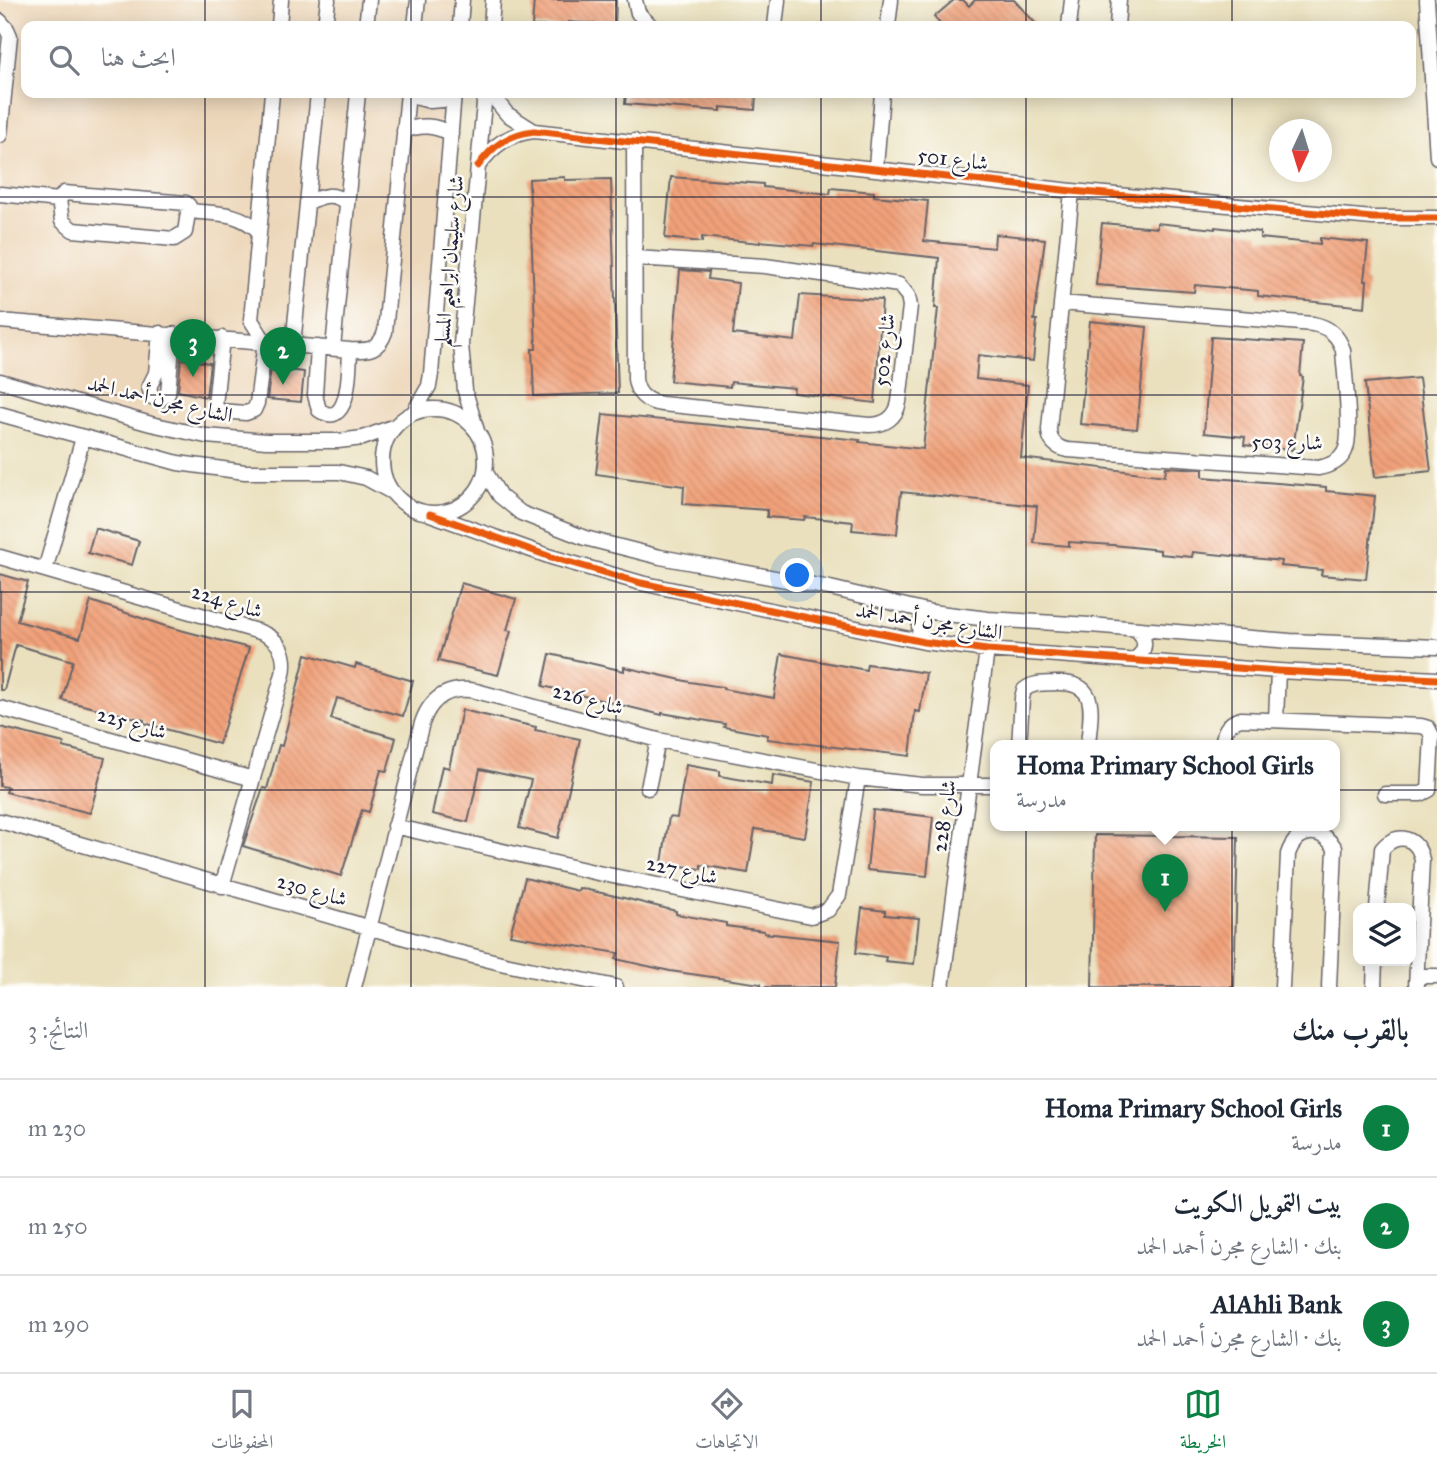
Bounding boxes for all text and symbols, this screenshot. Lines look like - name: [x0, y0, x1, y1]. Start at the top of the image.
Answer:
- search box: [21, 21, 1416, 98]
- icon: search: [45, 41, 83, 79]
- text: ابحث هنا: [101, 41, 176, 73]
- north arrow: [1269, 119, 1332, 182]
- street label: شارع 501: [916, 142, 990, 181]
- street label: شارع سليمان ابراهيم المسلم: [429, 174, 477, 349]
- street label: شارع 502: [867, 312, 906, 388]
- pin: 3: [170, 319, 216, 377]
- pin: 2: [260, 327, 306, 385]
- street label: الشارع مجرن أحمد الحمد: [84, 368, 236, 433]
- street label: شارع 503: [1251, 428, 1323, 461]
- your location: [780, 558, 814, 592]
- street label: شارع 224: [187, 578, 266, 629]
- street label: الشارع مجرن أحمد الحمد: [853, 595, 1005, 650]
- street label: شارع 226: [548, 677, 626, 726]
- street label: شارع 225: [93, 701, 170, 750]
- popup: [990, 740, 1340, 831]
- text: Homa Primary School Girls: [1016, 749, 1314, 781]
- street label: شارع 228: [926, 778, 967, 855]
- text: مدرسة: [1016, 785, 1067, 813]
- street label: شارع 227: [643, 850, 720, 895]
- pin: 1: [1142, 854, 1188, 912]
- street label: شارع 230: [272, 868, 350, 917]
- map controls: [1353, 903, 1416, 966]
- button: layers: [1353, 903, 1416, 966]
- text: بالقرب منك: [1292, 1012, 1409, 1048]
- text: النتائج: 3: [28, 1016, 88, 1044]
- text: Homa Primary School Girls: [1045, 1092, 1342, 1124]
- text: 230 m: [28, 1114, 86, 1142]
- text: 1: [1381, 1114, 1391, 1142]
- text: مدرسة: [1291, 1128, 1342, 1156]
- text: بيت التمويل الكويت: [1174, 1187, 1342, 1219]
- text: 250 m: [28, 1212, 88, 1240]
- text: 2: [1380, 1212, 1392, 1240]
- text: بنك · الشارع مجرن أحمد الحمد: [1136, 1232, 1342, 1260]
- text: AlAhli Bank: [1211, 1288, 1342, 1320]
- text: 290 m: [28, 1310, 89, 1338]
- text: 3: [1381, 1310, 1391, 1338]
- text: بنك · الشارع مجرن أحمد الحمد: [1136, 1324, 1342, 1352]
- tab: المحفوظات: [211, 1385, 273, 1460]
- tab: الاتجاهات: [695, 1385, 758, 1460]
- tab: الخريطة: [1180, 1385, 1226, 1460]

